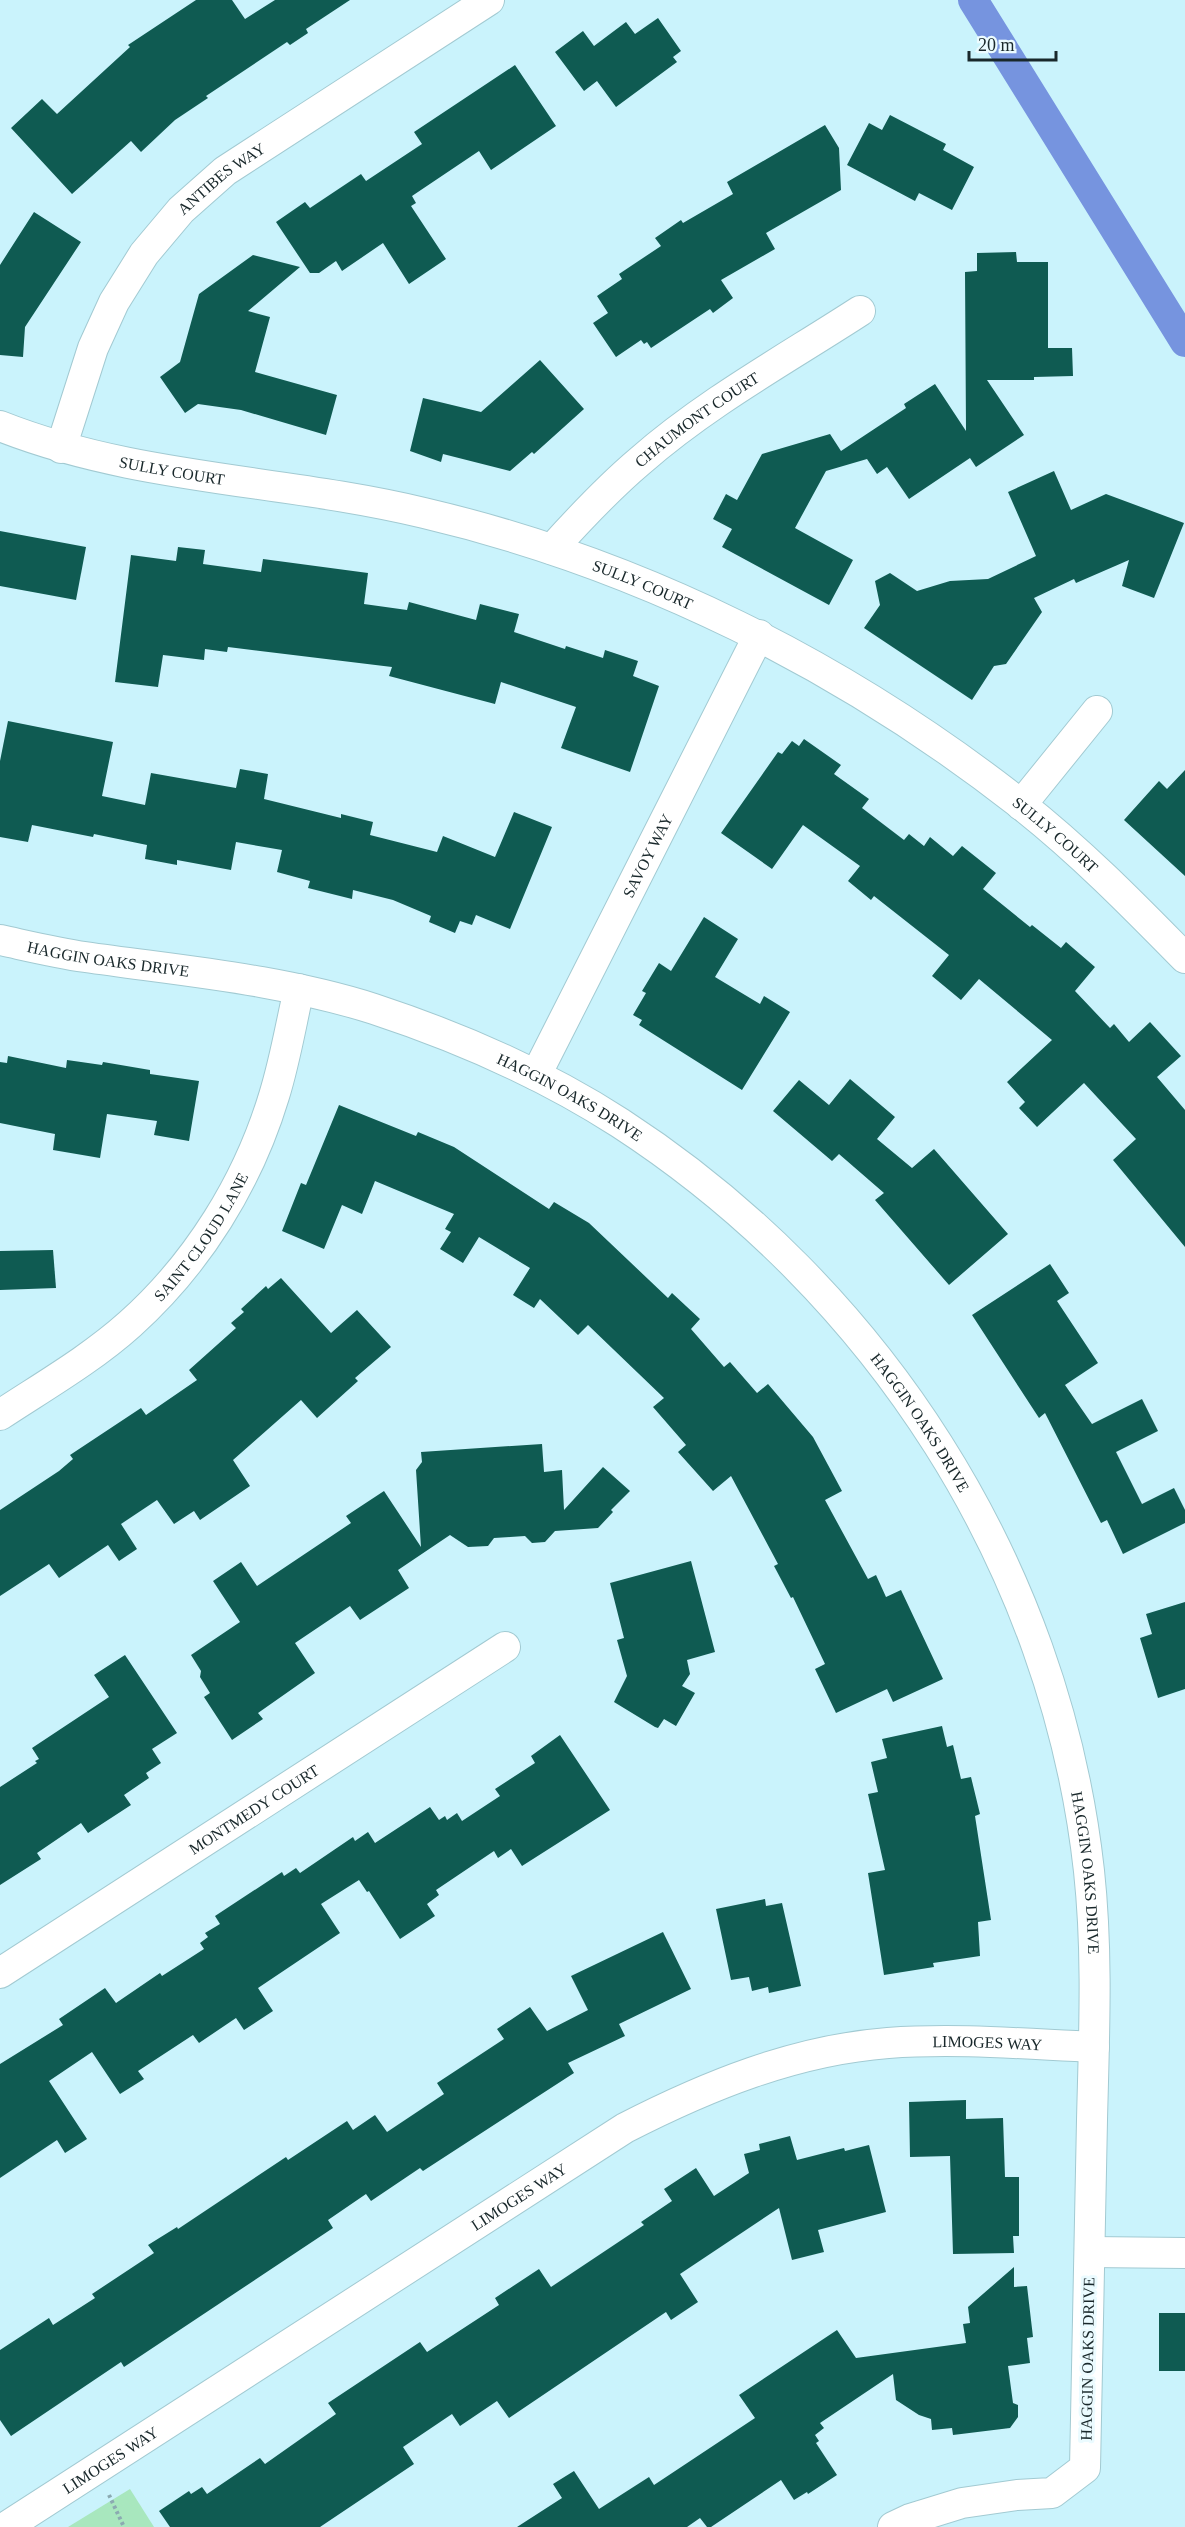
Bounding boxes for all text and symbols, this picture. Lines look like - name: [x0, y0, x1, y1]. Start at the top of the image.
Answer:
- scale bar: [969, 24, 1056, 62]
- text: 20 m: [978, 35, 1015, 55]
- street label: ANTIBES WAY: [174, 139, 269, 218]
- street label: CHAUMONT COURT: [632, 369, 762, 471]
- street label: SULLY COURT: [118, 453, 226, 488]
- street label: SULLY COURT: [590, 557, 696, 613]
- street label: SULLY COURT: [1009, 794, 1101, 876]
- street label: SAVOY WAY: [619, 811, 676, 900]
- street label: HAGGIN OAKS DRIVE: [26, 938, 190, 980]
- street label: HAGGIN OAKS DRIVE: [495, 1050, 646, 1144]
- street label: SAINT CLOUD LANE: [151, 1170, 251, 1305]
- street label: HAGGIN OAKS DRIVE: [867, 1350, 973, 1495]
- street label: MONTMEDY COURT: [186, 1761, 322, 1858]
- street label: HAGGIN OAKS DRIVE: [1068, 1790, 1102, 1954]
- street label: LIMOGES WAY: [932, 2033, 1043, 2053]
- street label: LIMOGES WAY: [468, 2160, 570, 2234]
- street label: HAGGIN OAKS DRIVE: [1078, 2277, 1097, 2441]
- street label: LIMOGES WAY: [60, 2423, 162, 2497]

